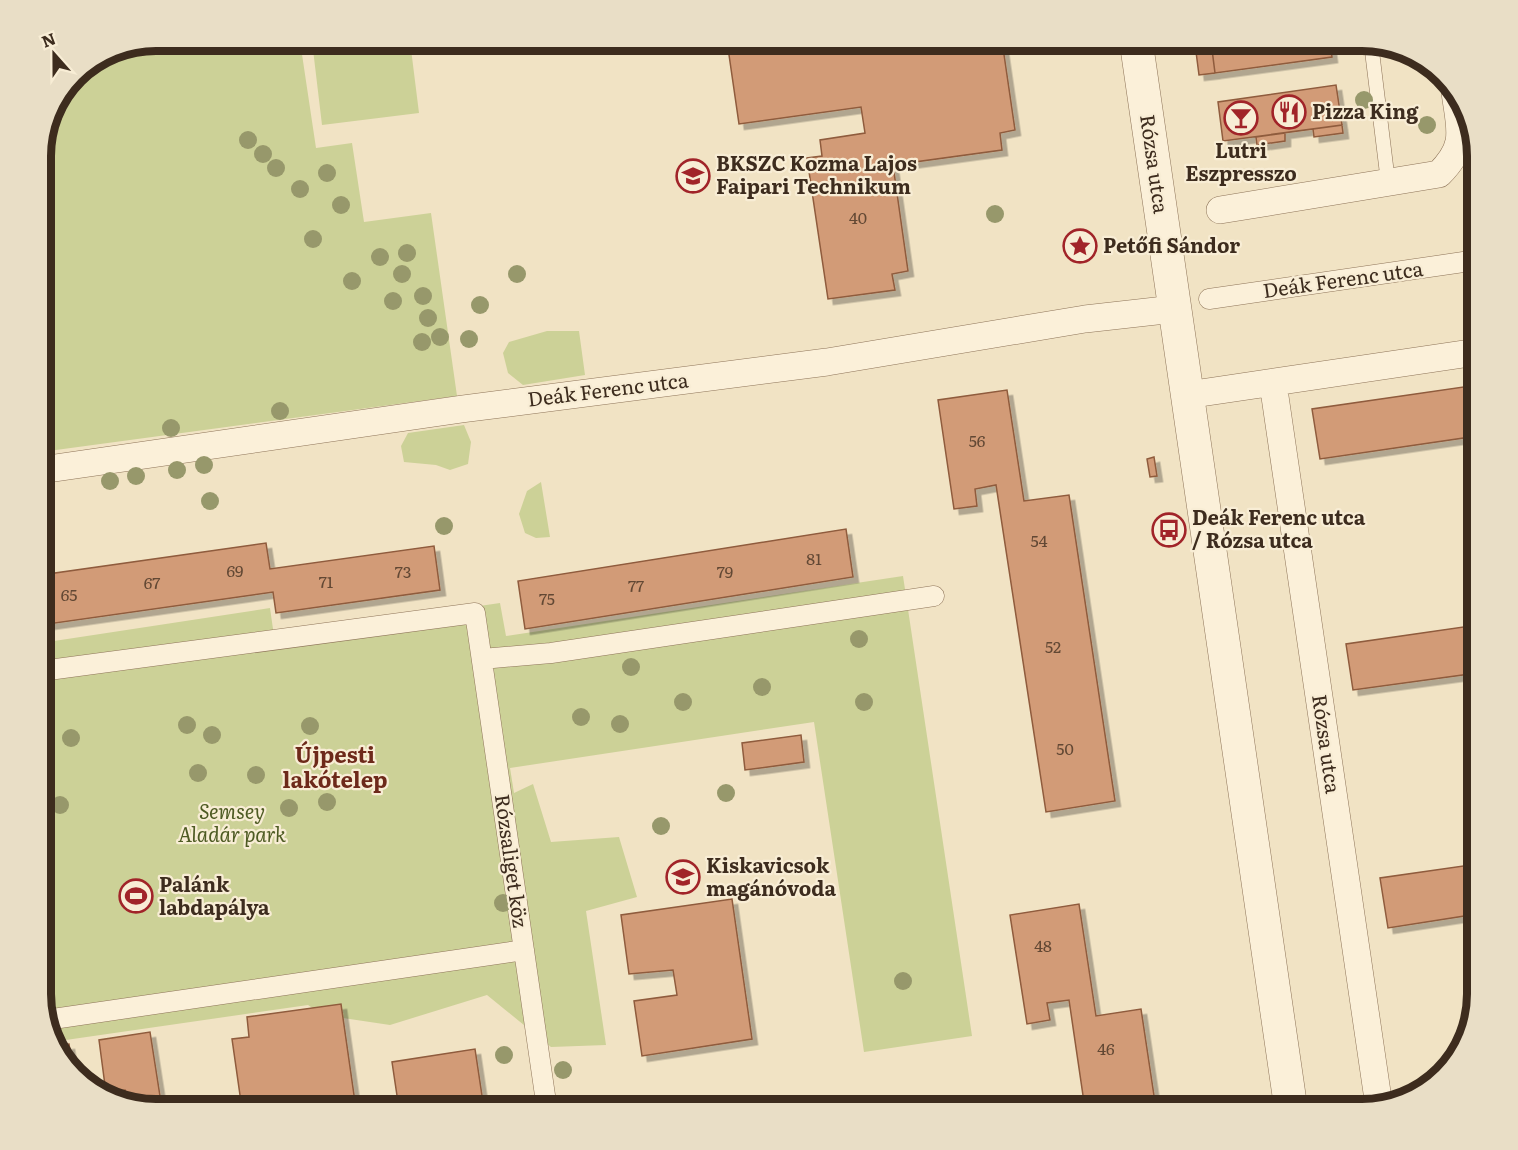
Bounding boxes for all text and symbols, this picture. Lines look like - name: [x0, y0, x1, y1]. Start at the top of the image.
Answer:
- north arrow: [24, 24, 84, 84]
- text: N: [38, 25, 59, 53]
- restaurant icon: Pizza King: [1271, 94, 1307, 130]
- place label: Pizza King: [1312, 95, 1419, 125]
- bar icon: Lutri Eszpresszo: [1223, 100, 1259, 136]
- street label: Rózsa utca: [1134, 112, 1178, 215]
- place label: Lutri Eszpresszo: [1185, 134, 1297, 187]
- place label: BKSZC Kozma Lajos Faipari Technikum: [716, 147, 917, 200]
- school or university icon: BKSZC Kozma Lajos Faipari Technikum: [675, 158, 711, 194]
- house number: 40: [849, 205, 867, 229]
- place icon: Petőfi Sándor: [1062, 228, 1098, 264]
- place label: Petőfi Sándor: [1103, 229, 1240, 259]
- street label: Deák Ferenc utca: [1261, 252, 1425, 304]
- street label: Deák Ferenc utca: [526, 363, 690, 413]
- house number: 56: [969, 428, 986, 452]
- place label: Deák Ferenc utca / Rózsa utca: [1192, 501, 1366, 554]
- bus stop icon: Deák Ferenc utca / Rózsa utca: [1151, 512, 1187, 548]
- house number: 54: [1031, 528, 1048, 552]
- house number: 81: [806, 546, 822, 570]
- house number: 69: [227, 558, 243, 582]
- house number: 73: [395, 559, 411, 583]
- house number: 79: [717, 559, 733, 583]
- house number: 71: [319, 569, 334, 593]
- house number: 67: [144, 570, 160, 594]
- house number: 77: [628, 573, 644, 597]
- house number: 65: [61, 582, 77, 606]
- house number: 75: [539, 586, 555, 610]
- house number: 52: [1045, 634, 1061, 658]
- street label: Rózsa utca: [1306, 692, 1350, 795]
- house number: 50: [1056, 736, 1074, 760]
- district label: Újpesti lakótelep: [283, 737, 387, 795]
- street label: Rózsaliget köz: [489, 792, 537, 930]
- park label: Semsey Aladár park: [178, 795, 286, 848]
- place label: Kiskavicsok magánóvoda: [706, 849, 836, 902]
- school or university icon: Kiskavicsok magánóvoda: [665, 859, 701, 895]
- place label: Palánk labdapálya: [159, 868, 270, 921]
- sports icon: Palánk labdapálya: [118, 878, 154, 914]
- house number: 48: [1034, 933, 1052, 957]
- house number: 46: [1097, 1036, 1115, 1060]

